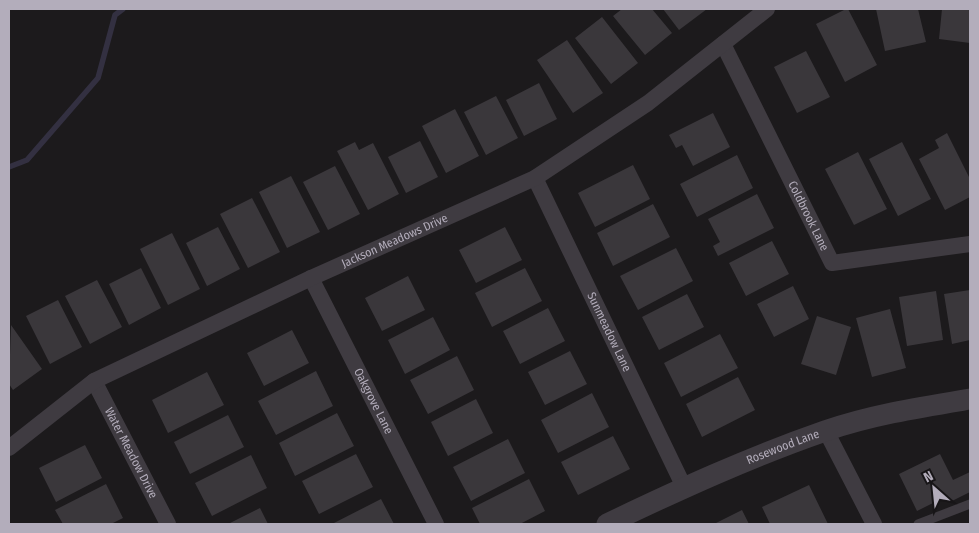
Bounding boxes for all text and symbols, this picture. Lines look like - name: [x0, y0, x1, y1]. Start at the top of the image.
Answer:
- street label: Coldbrook Lane: [785, 179, 832, 253]
- street label: Jackson Meadows Drive: [339, 211, 450, 270]
- street label: Sunmeadow Lane: [584, 290, 634, 374]
- street label: Oakgrove Lane: [351, 366, 396, 436]
- street label: Water Meadow Drive: [102, 405, 161, 501]
- street label: Rosewood Lane: [744, 427, 821, 467]
- north arrow: [909, 463, 959, 513]
- text: N: [921, 467, 936, 486]

